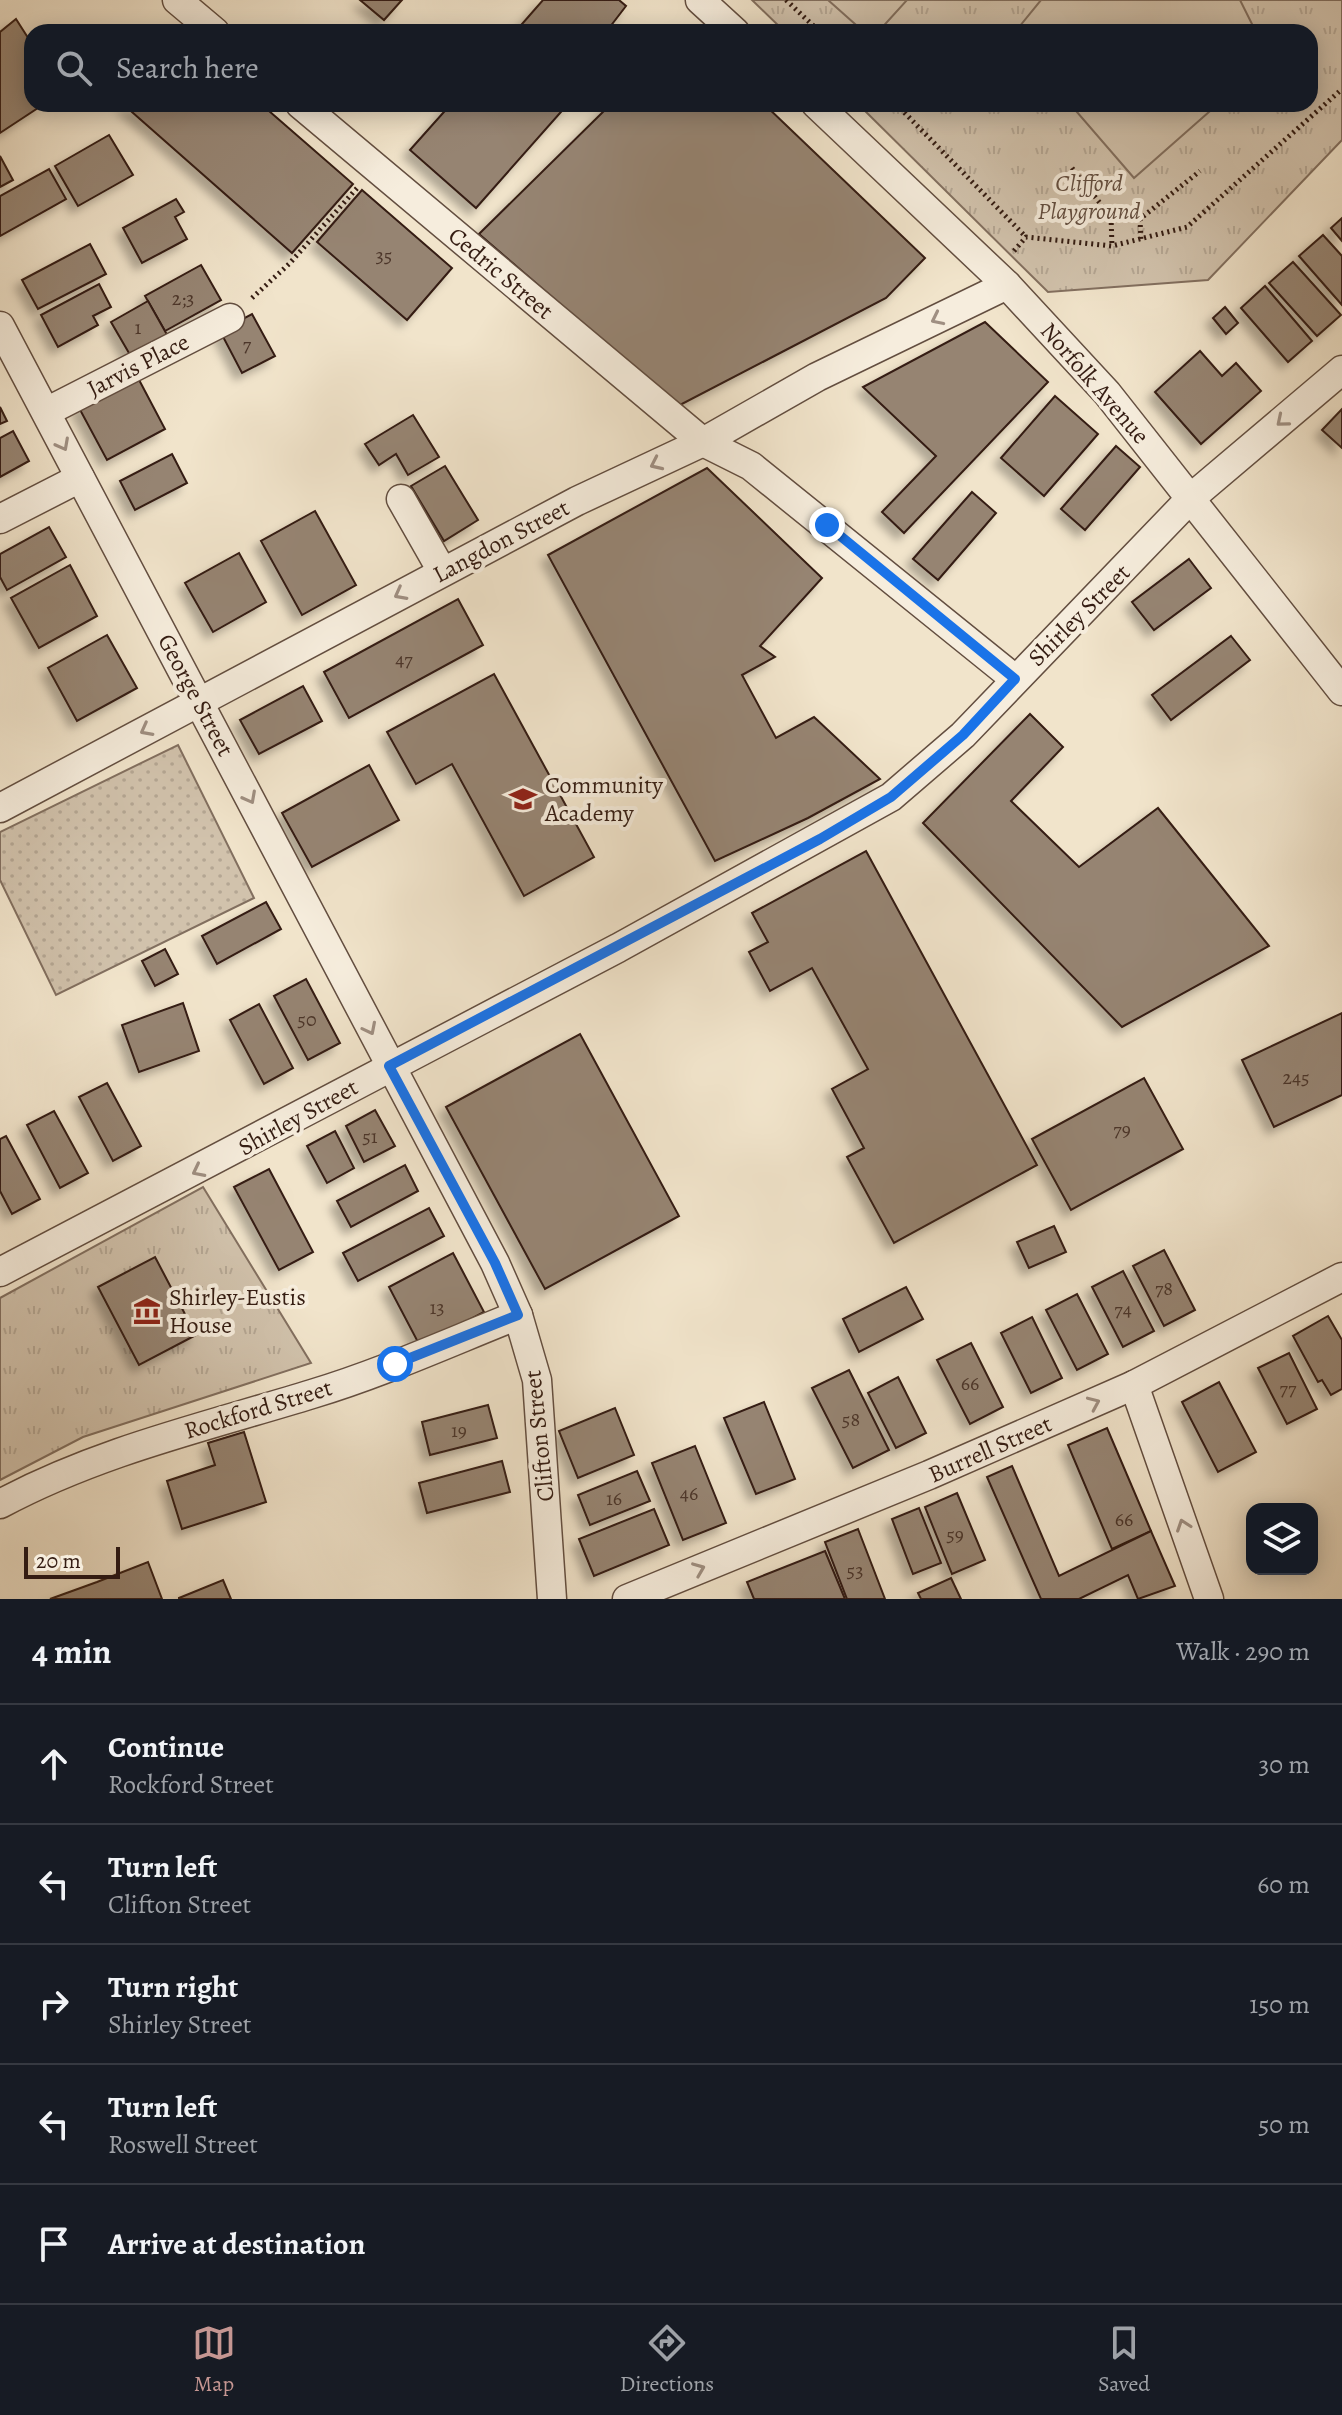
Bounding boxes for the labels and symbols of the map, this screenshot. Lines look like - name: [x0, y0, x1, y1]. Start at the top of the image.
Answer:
- park label: Clifford Playground: [1038, 167, 1140, 227]
- street label: Cedric Street: [442, 220, 560, 326]
- house number: 35: [376, 242, 392, 269]
- house number: 2;3: [172, 285, 194, 312]
- one-way arrow: [931, 309, 945, 325]
- house number: 1: [135, 314, 142, 341]
- street label: Norfolk Avenue: [1033, 315, 1157, 451]
- street label: Jarvis Place: [81, 326, 195, 404]
- house number: 7: [243, 331, 252, 358]
- one-way arrow: [1277, 411, 1292, 426]
- one-way arrow: [53, 436, 68, 451]
- one-way arrow: [650, 454, 665, 470]
- street label: Langdon Street: [427, 492, 575, 590]
- route end: [809, 507, 845, 543]
- street label: Shirley Street: [1021, 557, 1137, 673]
- one-way arrow: [393, 585, 408, 600]
- street label: George Street: [150, 628, 242, 762]
- house number: 47: [395, 646, 413, 673]
- one-way arrow: [140, 720, 154, 736]
- place label: Community Academy: [544, 769, 663, 829]
- school or university icon: Community Academy: [508, 784, 538, 814]
- one-way arrow: [241, 790, 256, 805]
- house number: 50: [297, 1006, 317, 1033]
- one-way arrow: [361, 1020, 376, 1035]
- house number: 245: [1282, 1064, 1310, 1091]
- street label: Shirley Street: [232, 1071, 364, 1163]
- house number: 79: [1113, 1116, 1131, 1143]
- house number: 51: [362, 1123, 378, 1150]
- one-way arrow: [192, 1161, 207, 1176]
- house number: 78: [1155, 1275, 1173, 1302]
- place label: Shirley-Eustis House: [169, 1281, 306, 1341]
- house number: 13: [429, 1294, 445, 1321]
- museum icon: Shirley-Eustis House: [132, 1296, 162, 1326]
- house number: 74: [1114, 1296, 1132, 1323]
- route start: [377, 1346, 413, 1382]
- street label: Clifton Street: [516, 1369, 562, 1503]
- house number: 66: [961, 1370, 979, 1397]
- street label: Rockford Street: [180, 1371, 336, 1447]
- house number: 77: [1280, 1375, 1297, 1402]
- one-way arrow: [1086, 1397, 1100, 1413]
- house number: 58: [842, 1406, 860, 1433]
- street label: Burrell Street: [923, 1408, 1057, 1490]
- house number: 19: [451, 1417, 467, 1444]
- house number: 46: [680, 1480, 698, 1507]
- house number: 16: [606, 1485, 622, 1512]
- house number: 66: [1115, 1506, 1133, 1533]
- one-way arrow: [1177, 1519, 1193, 1533]
- house number: 59: [946, 1521, 964, 1548]
- scale bar: [24, 1543, 120, 1579]
- house number: 53: [847, 1557, 863, 1584]
- one-way arrow: [691, 1563, 706, 1579]

